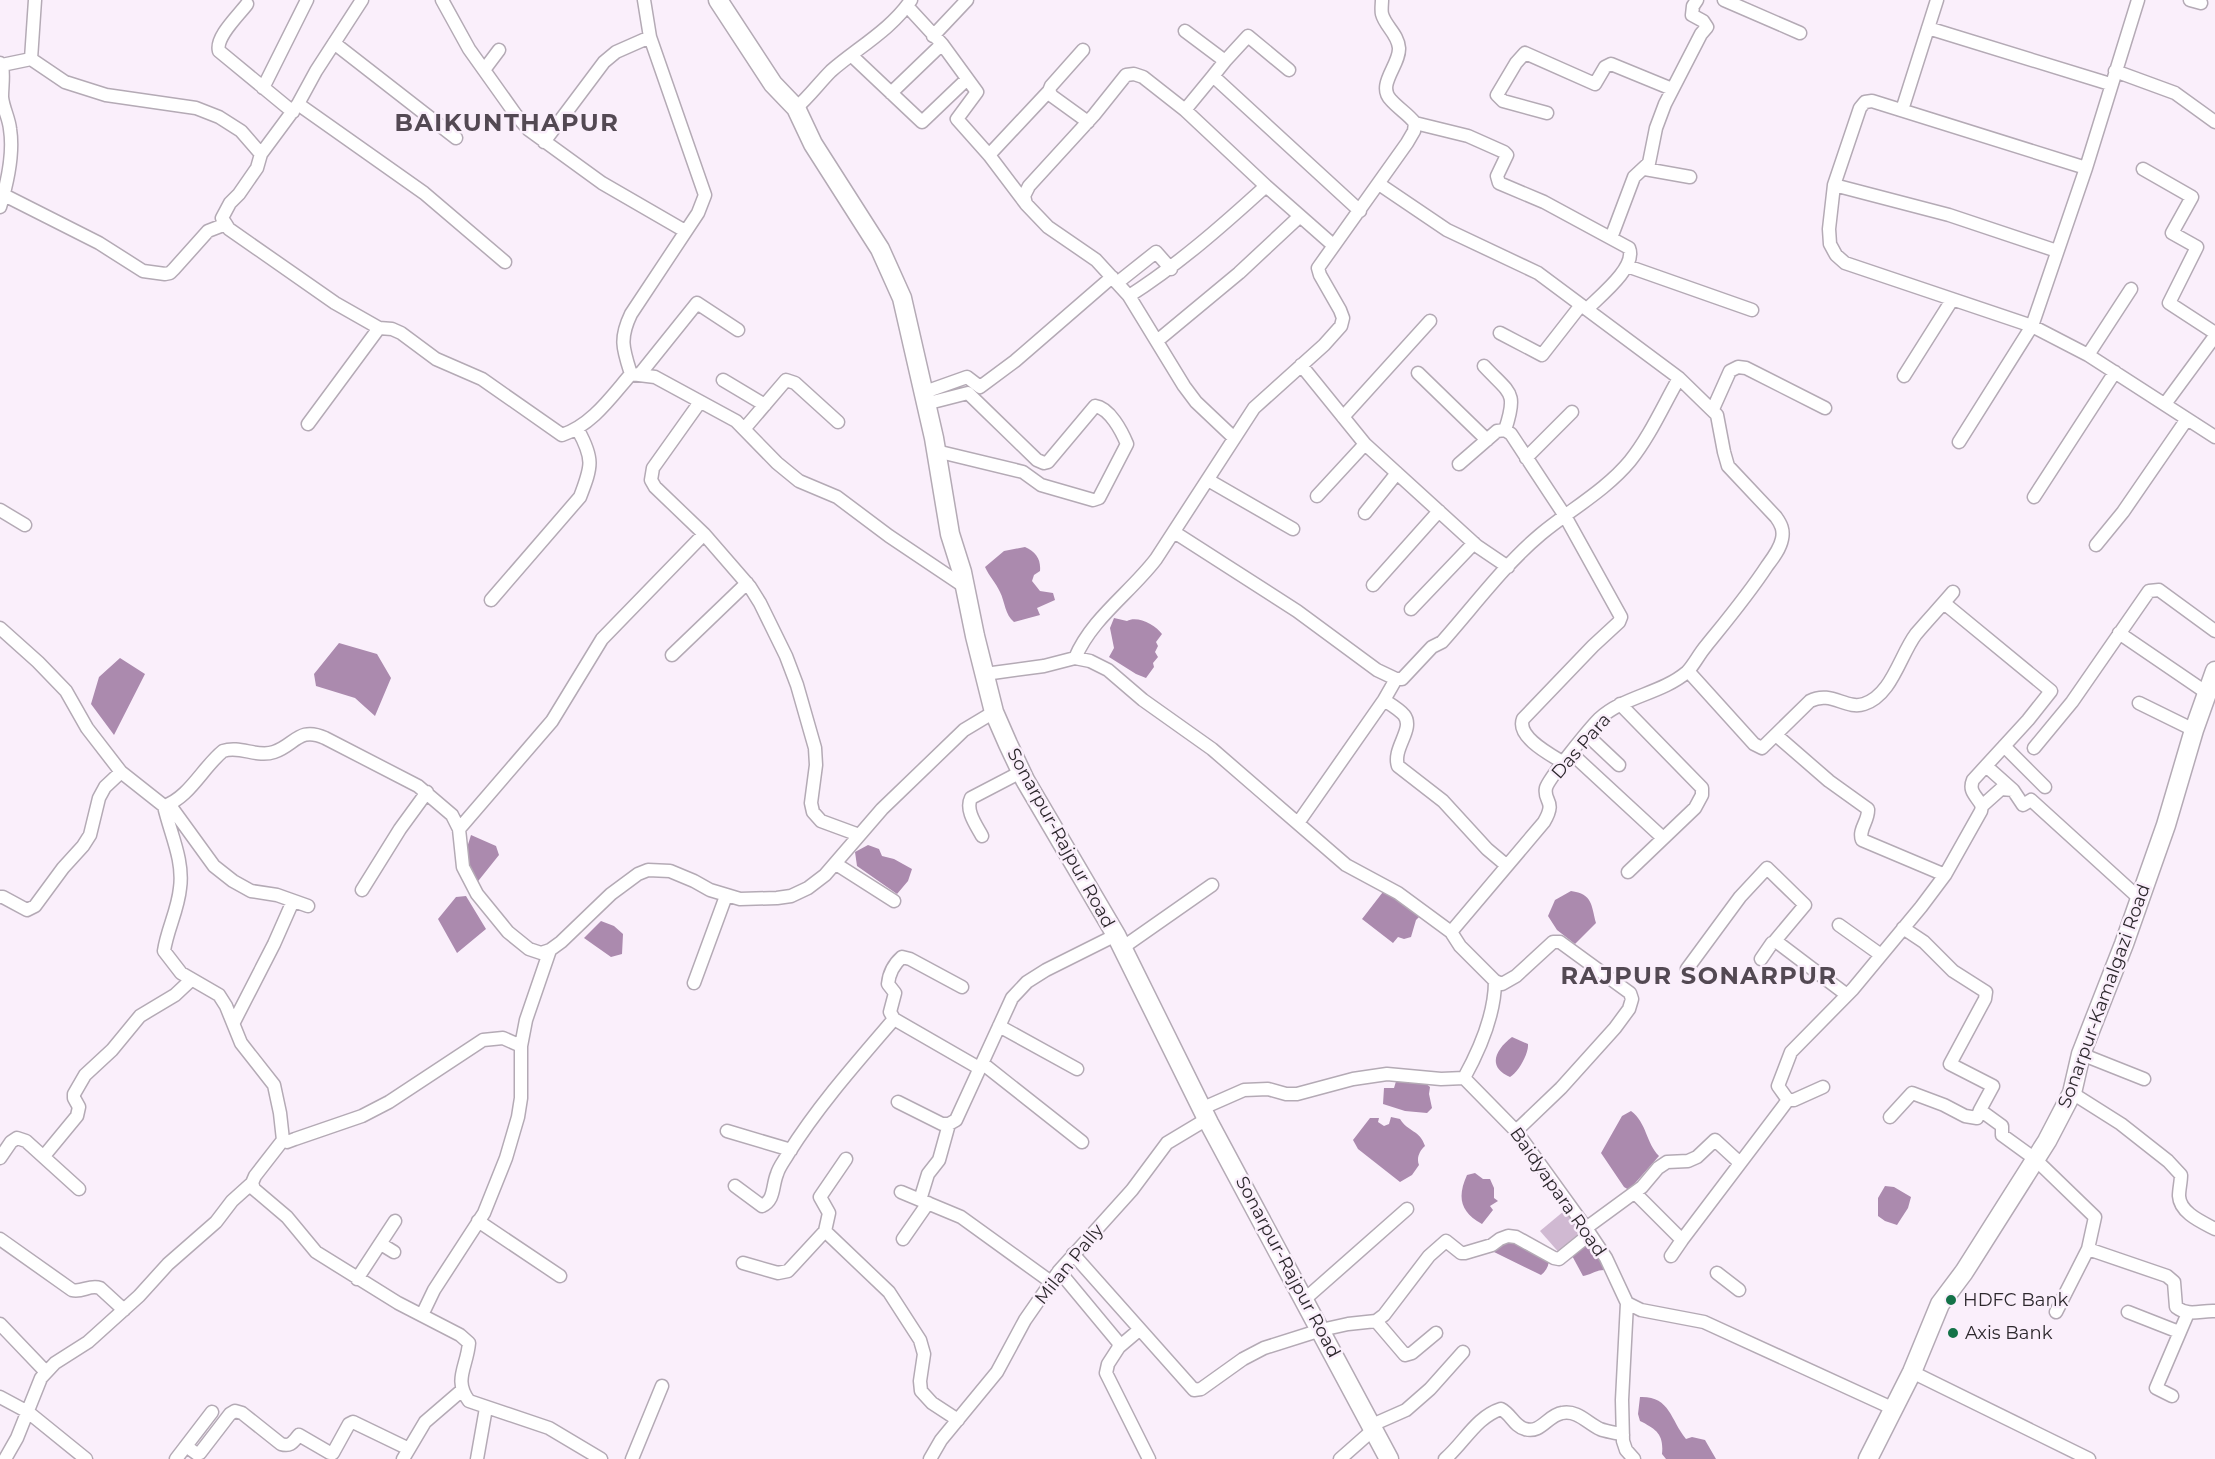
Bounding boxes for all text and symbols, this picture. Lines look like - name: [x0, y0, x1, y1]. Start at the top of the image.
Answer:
- district label: BAIKUNTHAPUR: [395, 108, 619, 137]
- street label: Das Para: [1547, 709, 1615, 783]
- street label: Sonarpur-Rajpur Road: [1002, 744, 1120, 932]
- street label: Sonarpur-Kamalgazi Road: [2053, 881, 2155, 1111]
- district label: RAJPUR SONARPUR: [1560, 961, 1838, 990]
- street label: Baidyapara Road: [1505, 1123, 1611, 1261]
- street label: Sonarpur-Rajpur Road: [1231, 1173, 1345, 1361]
- street label: Milan Pally: [1030, 1219, 1108, 1309]
- place label: HDFC Bank: [1963, 1289, 2069, 1311]
- marker: HDFC Bank: [1944, 1293, 1958, 1307]
- place label: Axis Bank: [1965, 1322, 2053, 1344]
- marker: Axis Bank: [1946, 1326, 1960, 1340]

